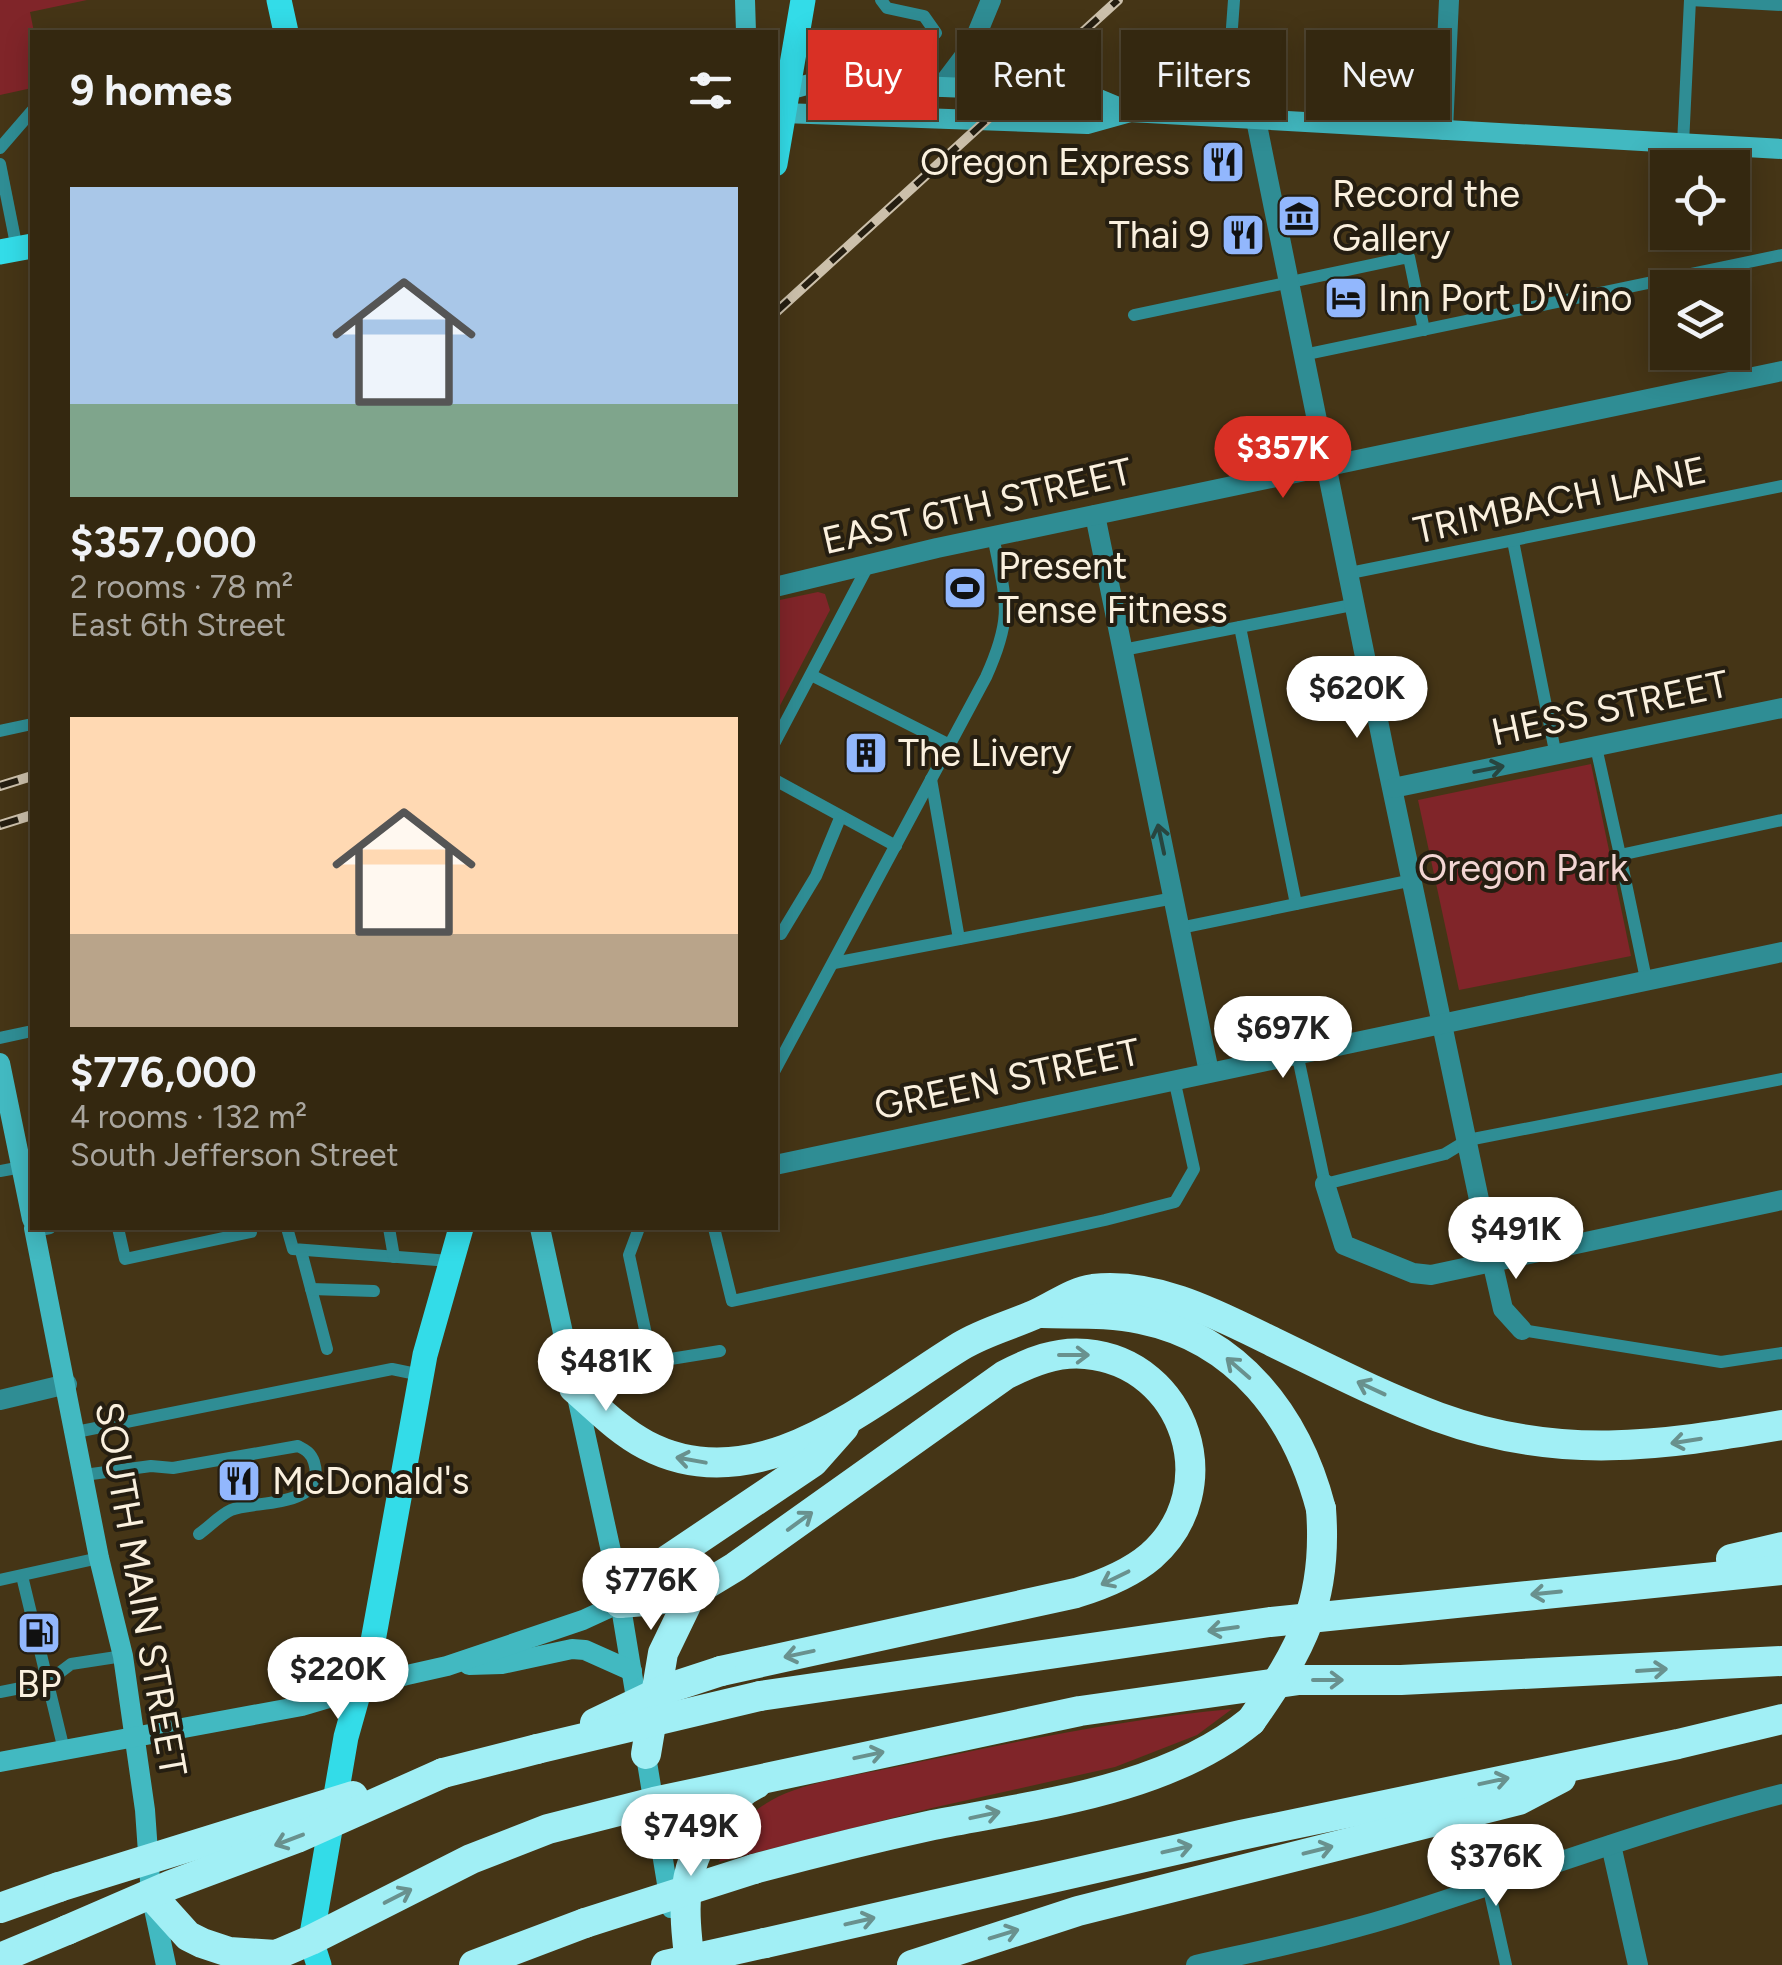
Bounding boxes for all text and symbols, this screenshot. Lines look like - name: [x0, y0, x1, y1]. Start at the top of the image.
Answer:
- chip: Buy: [808, 30, 937, 120]
- chip: Rent: [957, 30, 1101, 120]
- chip: Filters: [1121, 30, 1286, 120]
- chip: New: [1306, 30, 1450, 120]
- icon: filters: [683, 63, 738, 118]
- text: 9 homes: [70, 65, 232, 116]
- place label: Oregon Express: [920, 139, 1190, 185]
- restaurant icon: Oregon Express: [1200, 139, 1246, 185]
- map controls: [1650, 150, 1750, 370]
- button: locate: [1650, 150, 1750, 250]
- place label: Record the Gallery: [1332, 171, 1520, 261]
- museum icon: Record the Gallery: [1276, 193, 1322, 239]
- place label: Thai 9: [1109, 212, 1210, 258]
- restaurant icon: Thai 9: [1220, 212, 1266, 258]
- icon: home: [314, 252, 494, 432]
- button: layers: [1650, 270, 1750, 370]
- hotel icon: Inn Port D'Vino: [1323, 275, 1369, 321]
- place label: Inn Port D'Vino: [1378, 275, 1633, 321]
- pin: $357K: [1213, 416, 1353, 501]
- text: $357K: [1236, 429, 1330, 467]
- street label: TRIMBACH LANE: [1409, 447, 1711, 553]
- street label: EAST 6TH STREET: [818, 448, 1136, 564]
- text: $357,000: [70, 517, 257, 568]
- place label: Present Tense Fitness: [998, 543, 1228, 633]
- sports icon: Present Tense Fitness: [942, 565, 988, 611]
- text: 2 rooms · 78 m²: [70, 568, 293, 606]
- text: East 6th Street: [70, 606, 286, 644]
- pin: $620K: [1287, 656, 1427, 741]
- street label: HESS STREET: [1487, 660, 1733, 756]
- text: $620K: [1309, 669, 1405, 707]
- building icon: The Livery: [843, 730, 889, 776]
- place label: The Livery: [898, 730, 1072, 776]
- one-way arrow: [1472, 759, 1504, 778]
- icon: home: [314, 782, 494, 962]
- one-way arrow: [1151, 824, 1170, 856]
- park label: Oregon Park: [1418, 845, 1629, 891]
- pin: $697K: [1213, 996, 1353, 1081]
- text: $697K: [1236, 1009, 1330, 1047]
- street label: GREEN STREET: [870, 1028, 1144, 1130]
- text: $776,000: [70, 1047, 257, 1098]
- text: 4 rooms · 132 m²: [70, 1098, 307, 1136]
- text: South Jefferson Street: [70, 1136, 399, 1174]
- pin: $491K: [1446, 1197, 1586, 1282]
- text: $491K: [1470, 1210, 1562, 1248]
- pin: $481K: [536, 1329, 676, 1414]
- text: $481K: [560, 1342, 652, 1380]
- one-way arrow: [1057, 1346, 1090, 1364]
- one-way arrow: [1226, 1356, 1251, 1379]
- one-way arrow: [1356, 1378, 1387, 1396]
- street label: SOUTH MAIN STREET: [85, 1398, 197, 1780]
- one-way arrow: [1670, 1432, 1703, 1451]
- one-way arrow: [675, 1450, 708, 1469]
- restaurant icon: McDonald's: [216, 1458, 262, 1504]
- place label: McDonald's: [272, 1458, 469, 1504]
- one-way arrow: [785, 1510, 813, 1531]
- pin: $776K: [581, 1548, 721, 1633]
- text: $776K: [604, 1561, 698, 1599]
- one-way arrow: [1100, 1569, 1130, 1588]
- one-way arrow: [1530, 1584, 1562, 1603]
- fuel station icon: BP: [16, 1610, 62, 1656]
- one-way arrow: [1207, 1620, 1239, 1638]
- pin: $220K: [268, 1637, 408, 1722]
- one-way arrow: [784, 1646, 816, 1664]
- text: $220K: [290, 1650, 386, 1688]
- one-way arrow: [1636, 1660, 1668, 1679]
- place label: BP: [16, 1661, 62, 1707]
- one-way arrow: [1310, 1670, 1343, 1690]
- one-way arrow: [852, 1745, 884, 1763]
- one-way arrow: [1478, 1771, 1510, 1789]
- pin: $749K: [621, 1794, 761, 1879]
- one-way arrow: [968, 1804, 1000, 1823]
- text: $749K: [643, 1807, 739, 1845]
- pin: $376K: [1426, 1824, 1566, 1909]
- one-way arrow: [275, 1833, 305, 1851]
- text: $376K: [1449, 1837, 1543, 1875]
- one-way arrow: [1160, 1839, 1192, 1857]
- one-way arrow: [1302, 1840, 1333, 1859]
- one-way arrow: [383, 1886, 412, 1905]
- one-way arrow: [843, 1911, 875, 1929]
- one-way arrow: [988, 1924, 1019, 1942]

